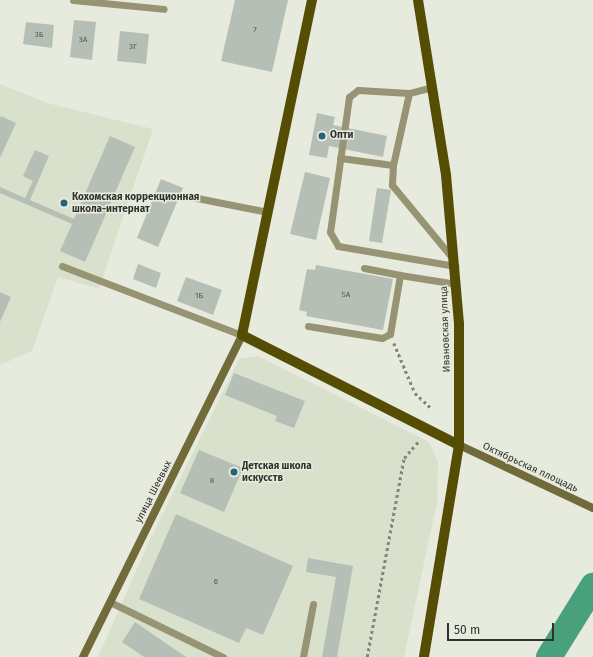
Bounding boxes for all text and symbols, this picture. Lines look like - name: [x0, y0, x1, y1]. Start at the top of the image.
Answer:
- house number: 7: [253, 25, 257, 35]
- house number: 3Б: [35, 30, 43, 40]
- house number: 3А: [79, 35, 87, 45]
- house number: 3Г: [129, 42, 137, 52]
- place label: Опти: [330, 130, 353, 142]
- marker: Опти: [317, 131, 327, 141]
- place label: Кохомская коррекционная школа-интернат: [72, 191, 199, 214]
- marker: Кохомская коррекционная школа-интернат: [59, 198, 69, 208]
- street label: Ивановская улица: [438, 286, 454, 372]
- house number: 5А: [342, 290, 350, 300]
- house number: 1Б: [195, 291, 203, 301]
- street label: Октябрьская площадь: [480, 441, 580, 495]
- street label: улица Шеевых: [133, 459, 175, 525]
- place label: Детская школа искусств: [242, 460, 312, 484]
- marker: Детская школа искусств: [229, 467, 239, 477]
- house number: 8: [210, 476, 214, 486]
- house number: 6: [214, 577, 218, 587]
- scale bar: [449, 615, 556, 641]
- text: 50 m: [454, 623, 480, 637]

